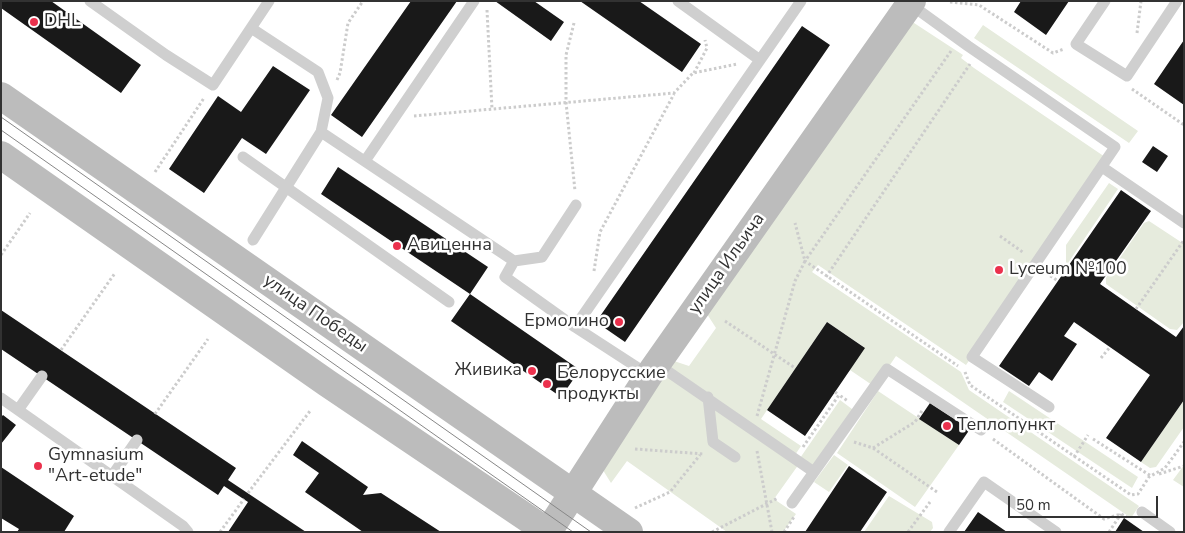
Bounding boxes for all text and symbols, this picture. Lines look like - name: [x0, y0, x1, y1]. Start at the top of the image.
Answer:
- place label: DHL: [44, 11, 81, 33]
- marker: DHL: [28, 16, 40, 28]
- street label: улица Ильича: [684, 209, 770, 319]
- place label: Авиценна: [407, 235, 492, 257]
- marker: Авиценна: [391, 240, 403, 252]
- place label: Lyceum №100: [1009, 259, 1127, 281]
- marker: Lyceum №100: [993, 264, 1005, 276]
- street label: улица Победы: [259, 270, 371, 358]
- place label: Ермолино: [524, 311, 609, 333]
- marker: Ермолино: [613, 316, 625, 328]
- place label: Живика: [455, 360, 522, 382]
- place label: Белорусские продукты: [557, 363, 666, 406]
- marker: Живика: [526, 365, 538, 377]
- marker: Белорусские продукты: [541, 378, 553, 390]
- place label: Теплопункт: [957, 415, 1055, 437]
- marker: Теплопункт: [941, 420, 953, 432]
- place label: Gymnasium "Art-etude": [48, 445, 144, 488]
- marker: Gymnasium "Art-etude": [32, 460, 44, 472]
- scale bar: [1010, 486, 1160, 518]
- text: 50 m: [1016, 495, 1051, 515]

